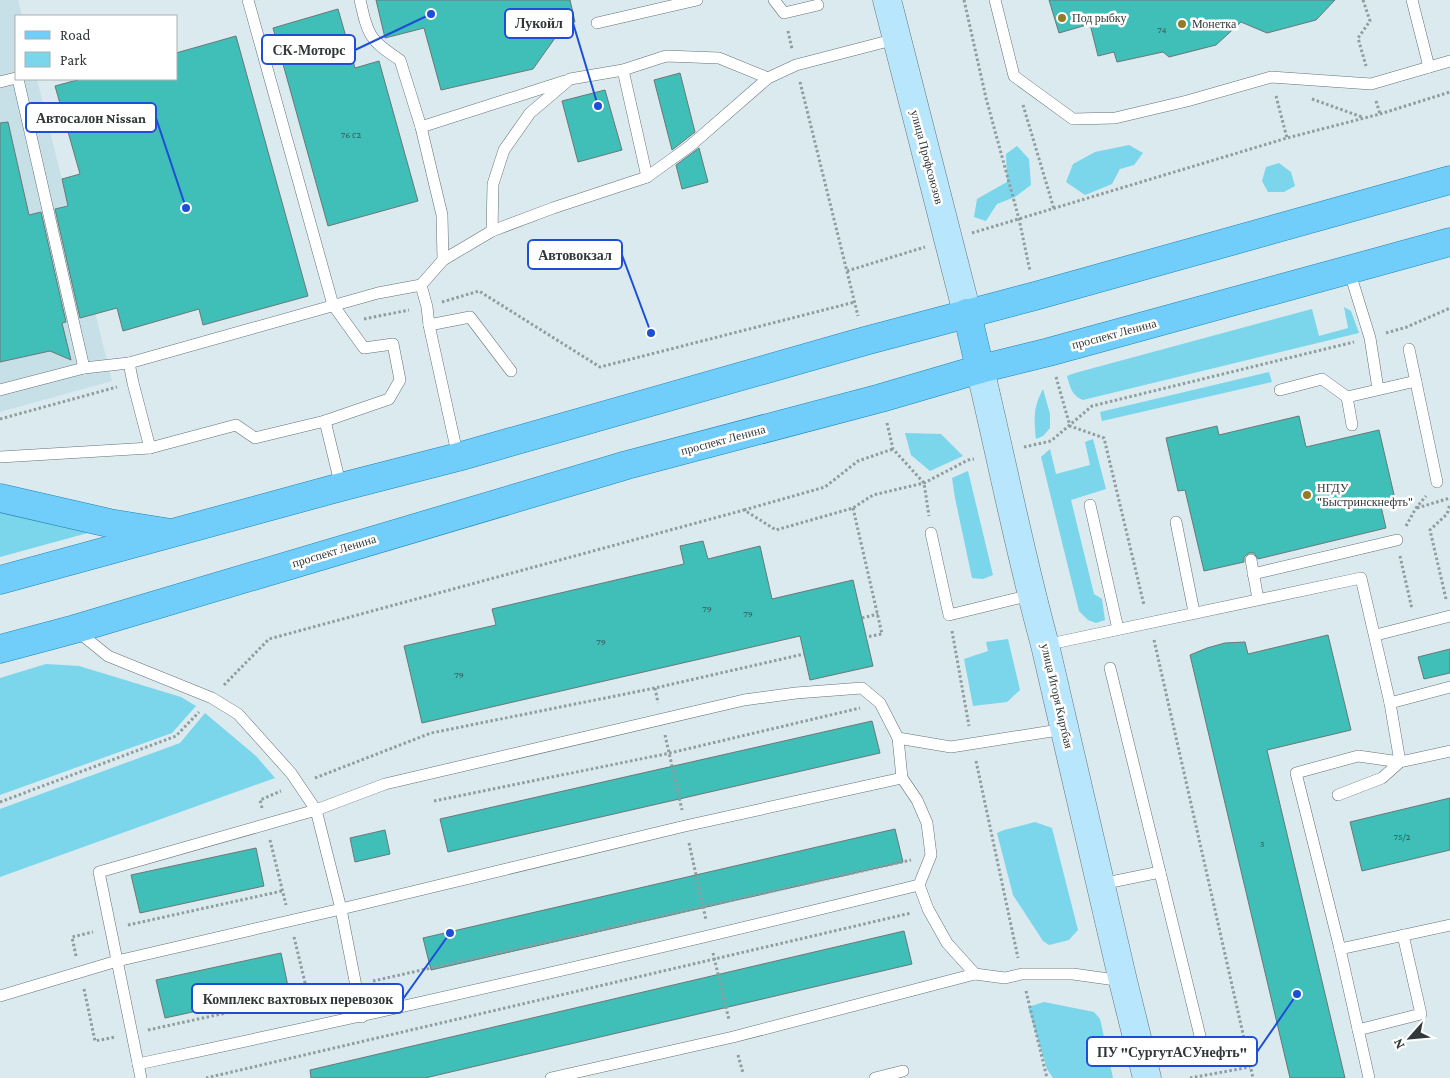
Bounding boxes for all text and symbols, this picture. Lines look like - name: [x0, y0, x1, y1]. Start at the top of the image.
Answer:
- callout: Лукойл: [505, 9, 573, 38]
- place label: Под рыбку: [1072, 11, 1127, 25]
- marker: Под рыбку: [1056, 12, 1068, 24]
- legend: [15, 15, 178, 80]
- text: Лукойл: [515, 15, 563, 31]
- place label: Монетка: [1192, 17, 1237, 31]
- marker: Монетка: [1176, 18, 1188, 30]
- house number: 74: [1157, 24, 1167, 35]
- text: Road: [60, 27, 91, 43]
- callout: СК-Моторс: [262, 35, 355, 64]
- text: СК-Моторс: [272, 42, 346, 58]
- text: Park: [60, 52, 87, 68]
- callout: Автосалон Nissan: [26, 103, 156, 132]
- street label: улица Профсоюзов: [908, 108, 946, 206]
- text: Автосалон Nissan: [36, 110, 146, 126]
- house number: 76 с2: [341, 129, 362, 140]
- callout: Автовокзал: [528, 240, 622, 269]
- text: Автовокзал: [538, 247, 612, 263]
- street label: проспект Ленина: [1070, 316, 1158, 352]
- street label: проспект Ленина: [679, 422, 767, 458]
- place label: НГДУ "Быстринскнефть": [1317, 481, 1413, 509]
- marker: НГДУ "Быстринскнефть": [1301, 489, 1313, 501]
- street label: проспект Ленина: [290, 531, 378, 570]
- house number: 79: [702, 603, 712, 614]
- house number: 79: [743, 608, 753, 619]
- house number: 79: [596, 636, 606, 647]
- street label: улица Игоря Киртбая: [1038, 642, 1076, 750]
- house number: 79: [454, 669, 464, 680]
- house number: 75/2: [1393, 831, 1411, 842]
- house number: 3: [1260, 838, 1265, 849]
- callout: Комплекс вахтовых перевозок: [192, 984, 403, 1013]
- text: Комплекс вахтовых перевозок: [203, 991, 394, 1007]
- north arrow: [1385, 1013, 1435, 1063]
- text: N: [1389, 1036, 1408, 1052]
- callout: ПУ "СургутАСУнефть": [1087, 1037, 1257, 1066]
- text: ПУ "СургутАСУнефть": [1097, 1044, 1247, 1060]

